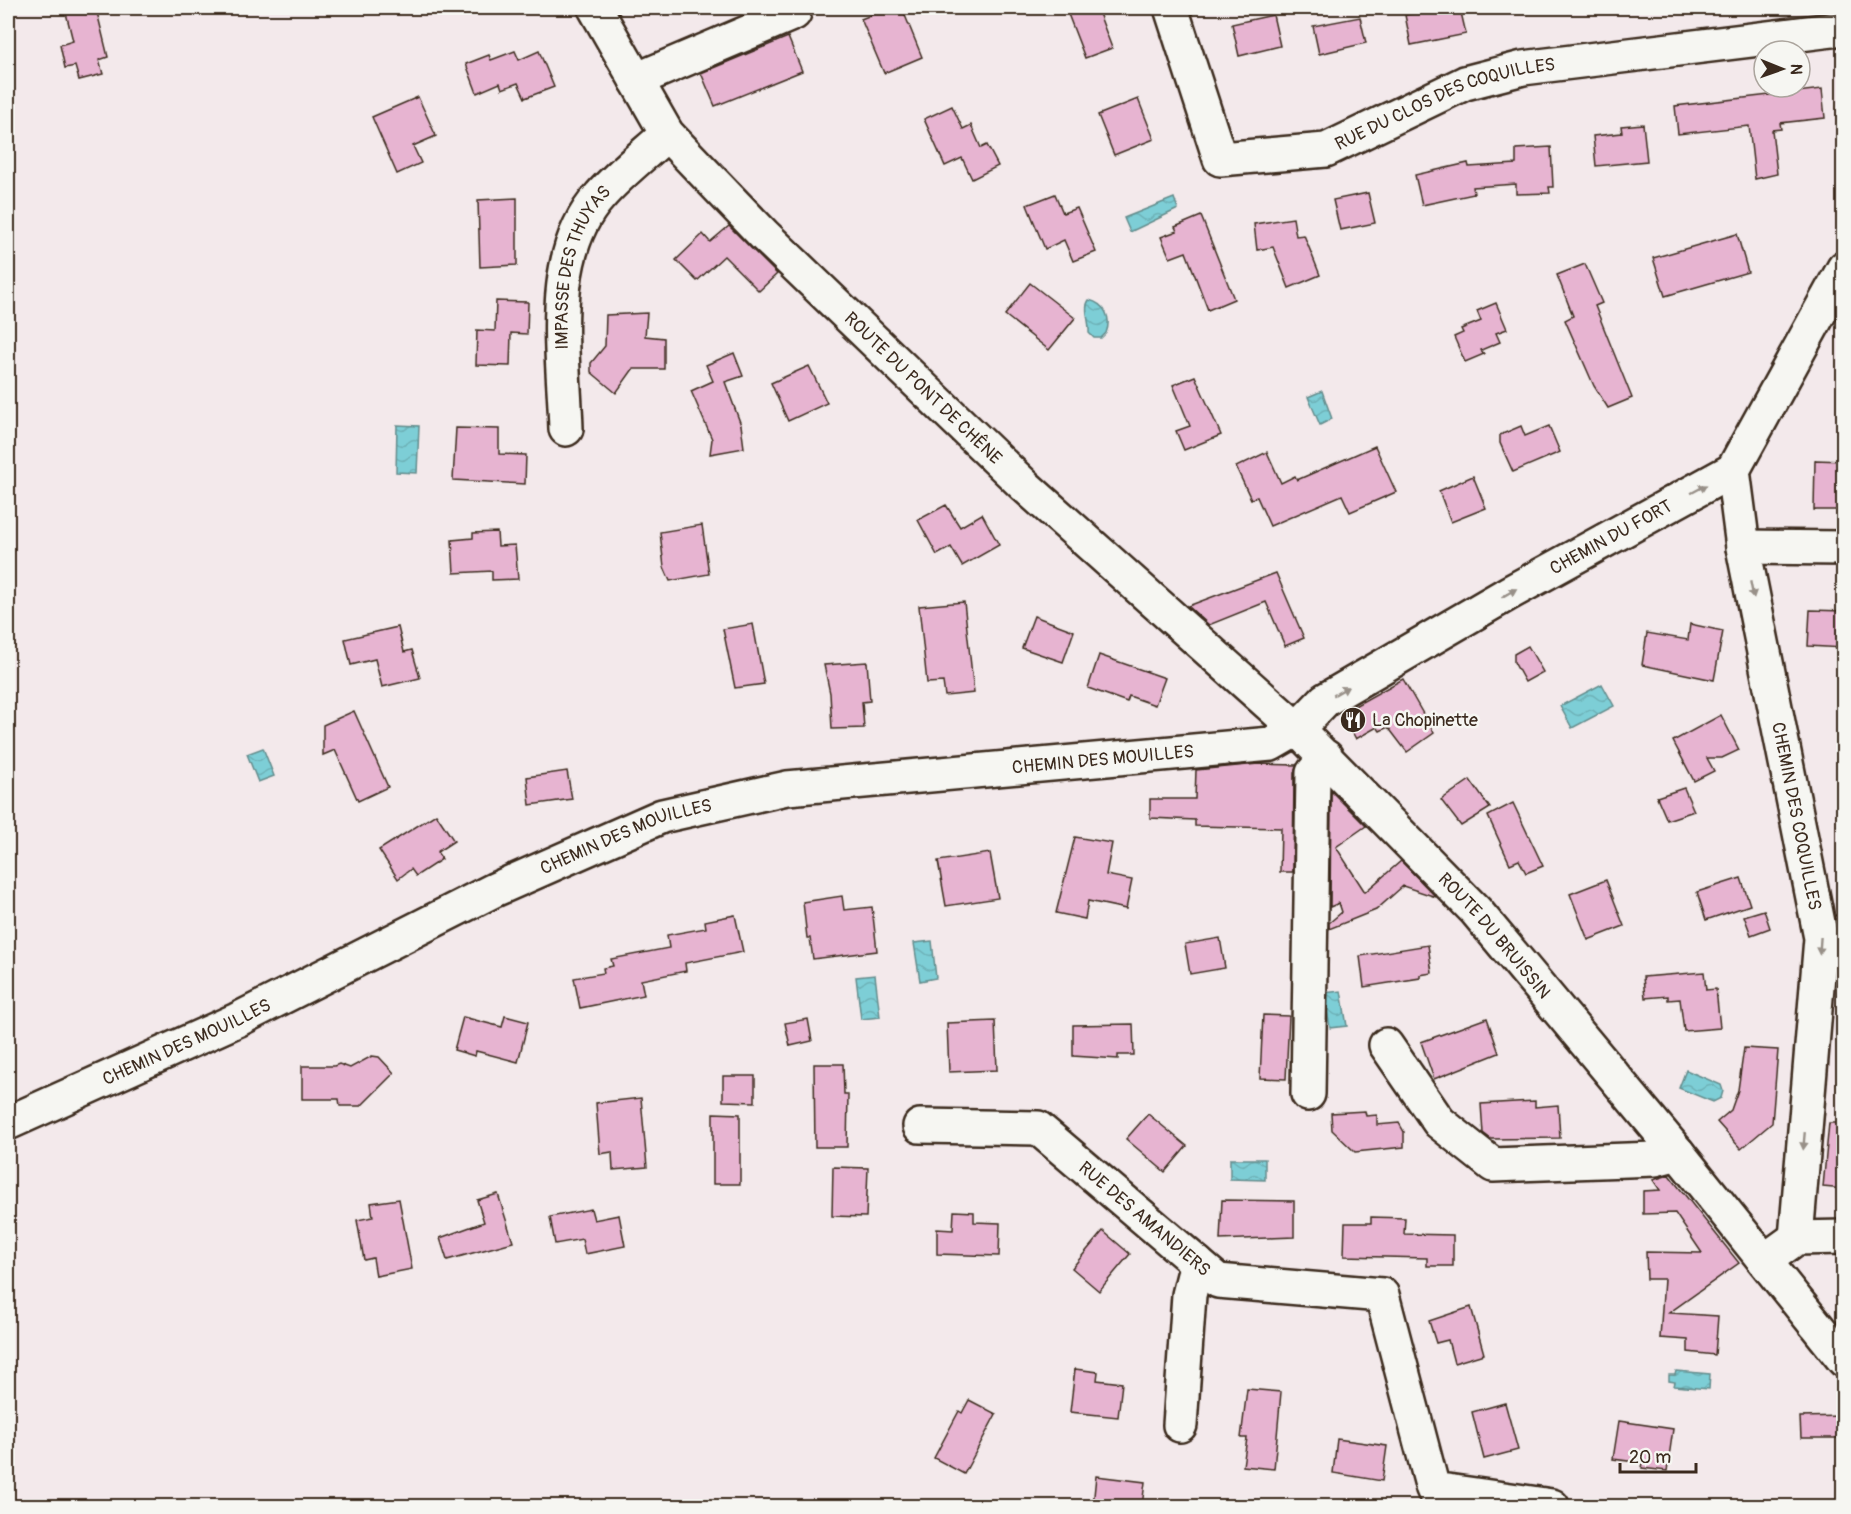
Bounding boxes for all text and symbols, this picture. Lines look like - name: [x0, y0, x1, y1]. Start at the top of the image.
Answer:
- north arrow: [1752, 39, 1812, 99]
- street label: RUE DU CLOS DES COQUILLES: [1331, 53, 1556, 155]
- text: N: [1786, 64, 1806, 75]
- street label: IMPASSE DES THUYAS: [550, 180, 616, 350]
- street label: ROUTE DU PONT DE CHÊNE: [839, 307, 1007, 469]
- one-way arrow: [1690, 484, 1707, 494]
- street label: CHEMIN DU FORT: [1546, 494, 1676, 580]
- one-way arrow: [1748, 581, 1757, 600]
- one-way arrow: [1501, 588, 1518, 598]
- one-way arrow: [1333, 686, 1350, 696]
- restaurant icon: La Chopinette: [1338, 705, 1368, 735]
- place label: La Chopinette: [1372, 709, 1478, 732]
- street label: CHEMIN DES COQUILLES: [1767, 720, 1827, 912]
- street label: CHEMIN DES MOUILLES: [1011, 740, 1195, 779]
- street label: CHEMIN DES MOUILLES: [537, 794, 714, 880]
- street label: ROUTE DU BRUISSIN: [1433, 868, 1556, 1003]
- one-way arrow: [1815, 937, 1824, 956]
- street label: CHEMIN DES MOUILLES: [99, 993, 275, 1091]
- one-way arrow: [1799, 1131, 1809, 1150]
- street label: RUE DES AMANDIERS: [1074, 1156, 1215, 1281]
- scale bar: [1620, 1436, 1696, 1474]
- text: 20 m: [1629, 1446, 1671, 1469]

